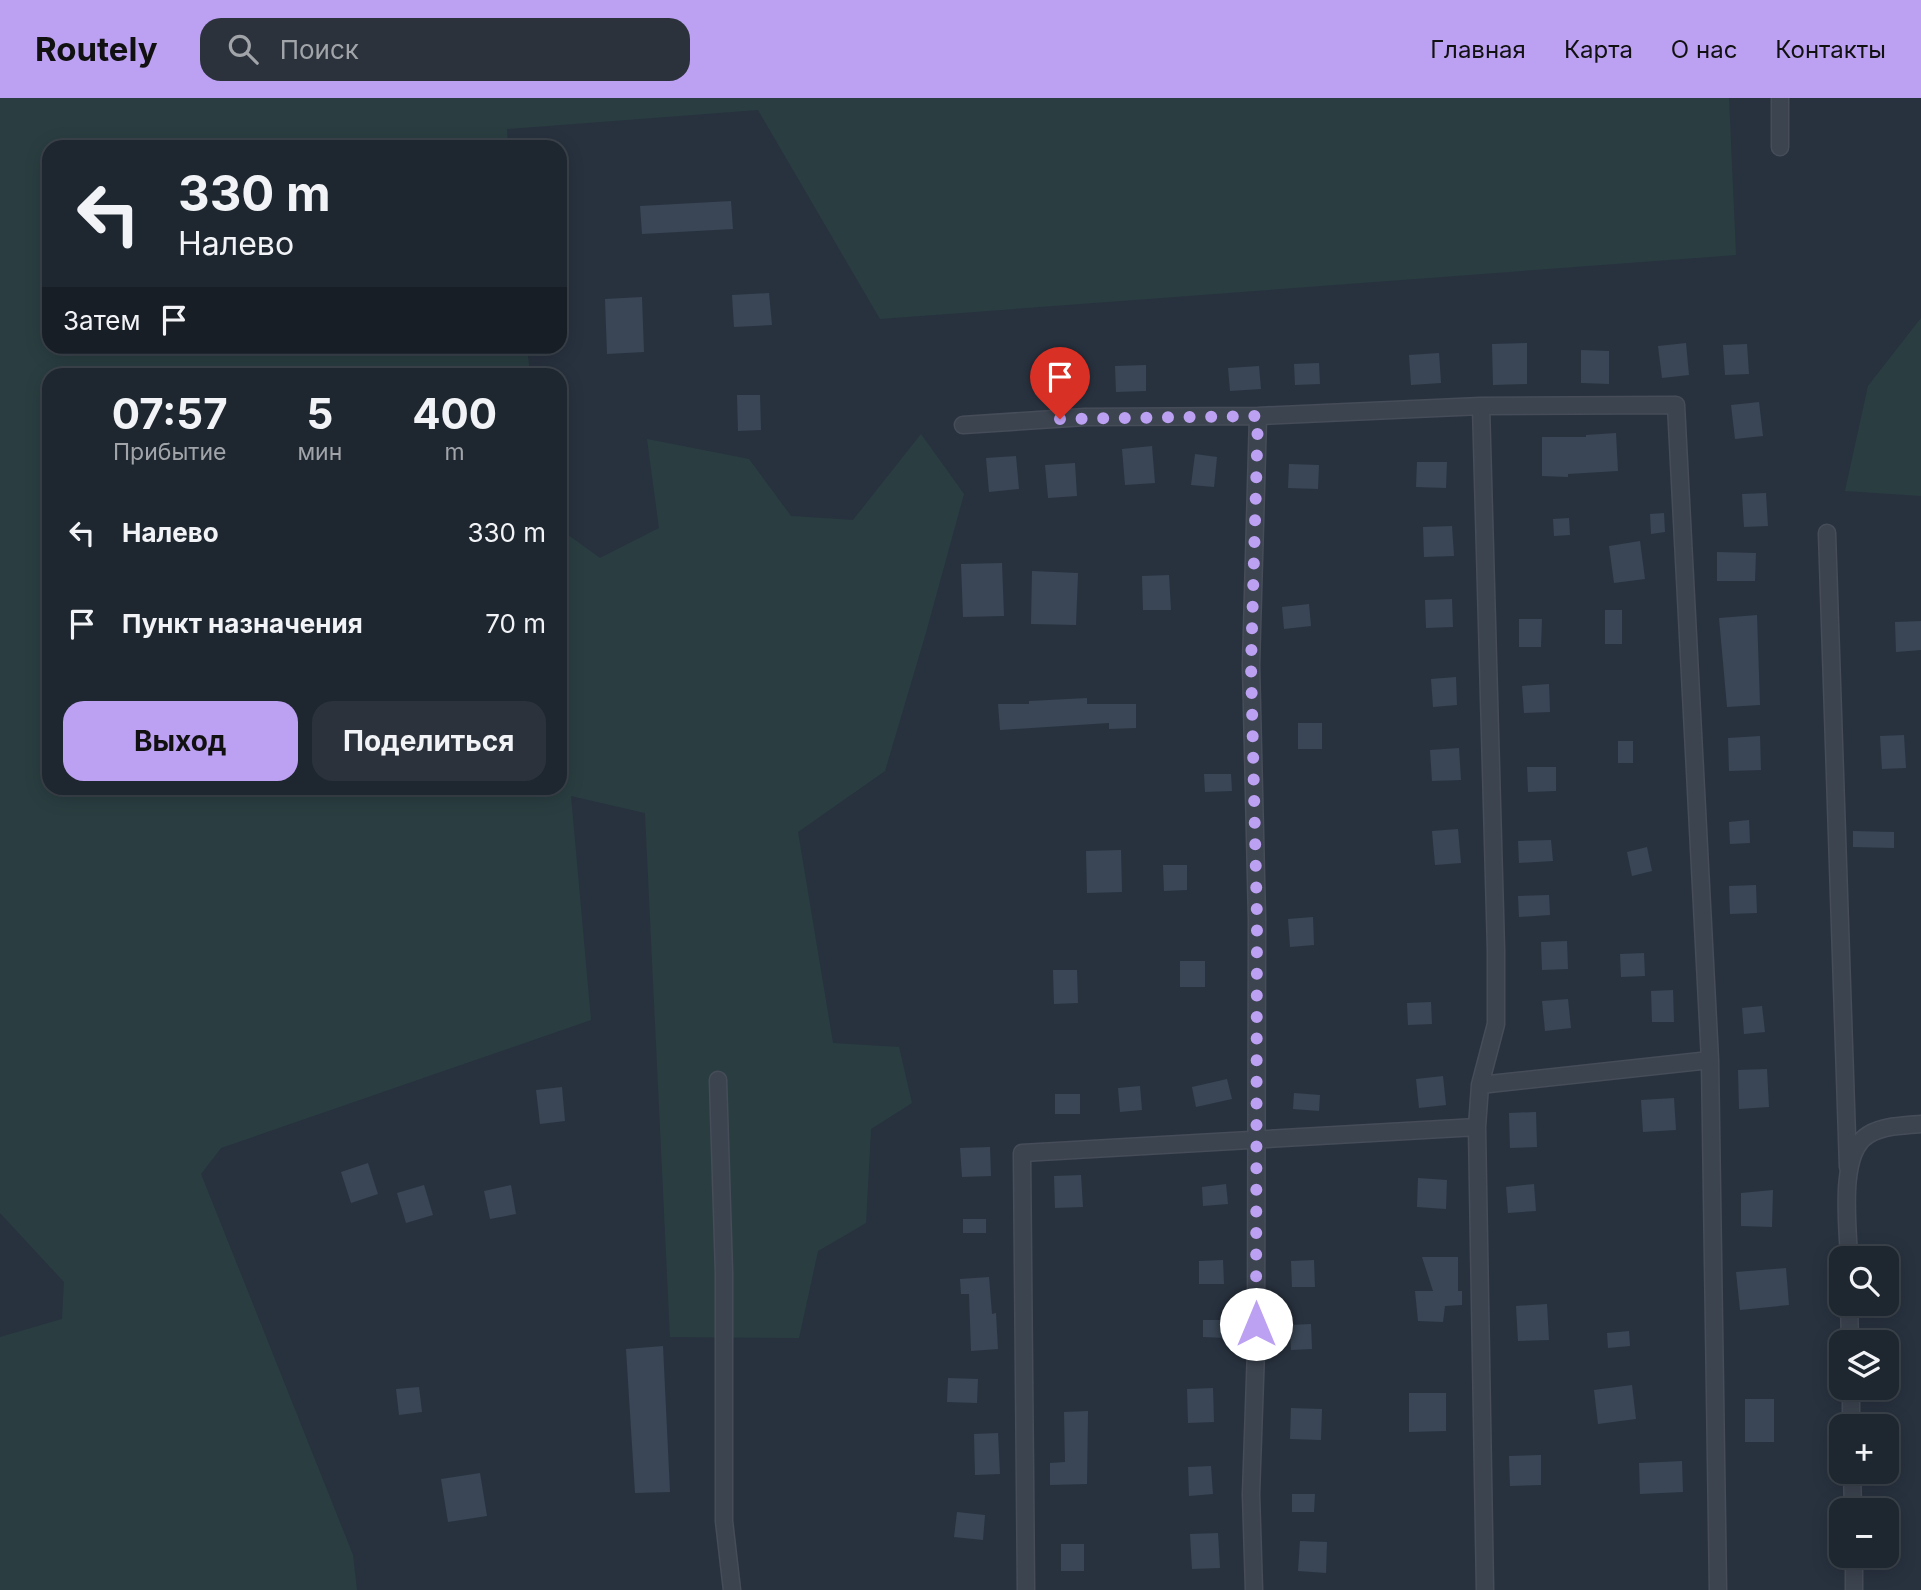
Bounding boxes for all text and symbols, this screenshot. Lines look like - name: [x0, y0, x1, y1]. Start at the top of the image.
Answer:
- search box: [200, 18, 690, 81]
- text: Routely: [35, 29, 158, 69]
- icon: search: [224, 30, 262, 68]
- text: Поиск: [280, 34, 359, 65]
- text: Главная: [1430, 35, 1526, 64]
- text: Карта: [1564, 35, 1633, 64]
- text: О нас: [1671, 35, 1737, 64]
- text: Контакты: [1775, 35, 1886, 64]
- text: 330 m: [178, 164, 331, 223]
- icon: left: [63, 168, 154, 259]
- text: Налево: [178, 224, 294, 263]
- icon: arrive: [155, 301, 193, 339]
- text: Затем: [63, 305, 141, 336]
- pin: [1030, 347, 1090, 419]
- icon: arrive: [1041, 358, 1079, 396]
- text: 07:57: [112, 388, 228, 439]
- text: 5: [306, 388, 333, 439]
- text: 400: [412, 388, 497, 439]
- text: Прибытие: [113, 438, 226, 466]
- text: мин: [297, 438, 342, 466]
- text: m: [445, 438, 465, 466]
- icon: left: [63, 514, 101, 552]
- text: Налево: [122, 517, 219, 548]
- text: 330 m: [467, 517, 546, 548]
- icon: arrive: [63, 605, 101, 643]
- text: Пункт назначения: [122, 608, 363, 639]
- text: 70 m: [485, 608, 546, 639]
- button: Выход: [63, 701, 298, 781]
- button: Поделиться: [312, 701, 546, 781]
- map controls: [1829, 1246, 1899, 1568]
- button: search: [1829, 1246, 1899, 1316]
- position arrow: [1219, 1287, 1293, 1361]
- button: layers: [1829, 1330, 1899, 1400]
- button: +: [1829, 1414, 1899, 1484]
- button: −: [1829, 1498, 1899, 1568]

